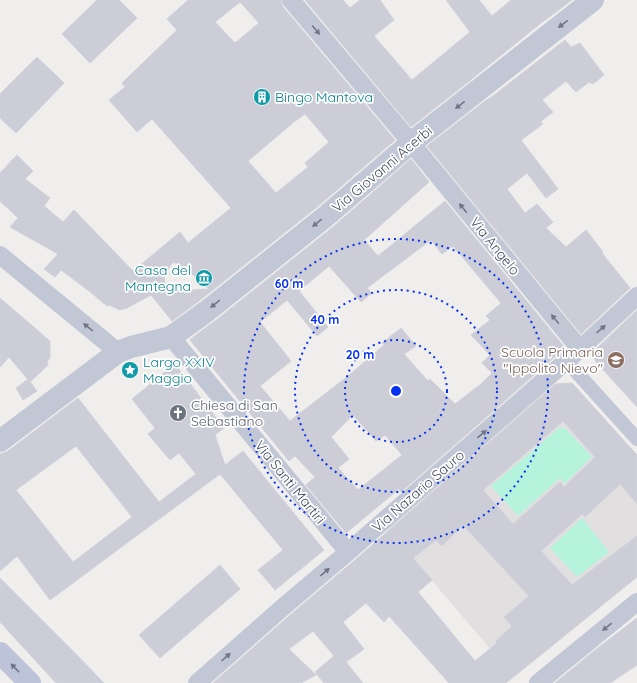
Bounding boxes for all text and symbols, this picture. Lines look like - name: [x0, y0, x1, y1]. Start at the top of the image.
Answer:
- one-way arrow: [557, 20, 568, 28]
- one-way arrow: [312, 24, 321, 35]
- building icon: Bingo Mantova: [252, 87, 272, 107]
- place label: Bingo Mantova: [275, 88, 373, 106]
- one-way arrow: [455, 100, 466, 109]
- street label: Via Giovanni Acerbi: [328, 122, 436, 216]
- one-way arrow: [459, 202, 468, 213]
- street label: Via Angelo: [466, 213, 524, 279]
- one-way arrow: [312, 219, 323, 227]
- place label: Casa del Mantegna: [125, 261, 191, 295]
- museum icon: Casa del Mantegna: [194, 268, 214, 288]
- text: 60 m: [275, 276, 303, 291]
- one-way arrow: [210, 300, 221, 308]
- text: 40 m: [311, 312, 339, 327]
- one-way arrow: [550, 314, 559, 324]
- one-way arrow: [82, 323, 93, 332]
- one-way arrow: [596, 325, 606, 334]
- place label: Scuola Primaria "Ippolito Nievo": [501, 343, 603, 377]
- text: 20 m: [346, 347, 374, 362]
- school or university icon: Scuola Primaria "Ippolito Nievo": [606, 350, 626, 370]
- place label: Largo XXIV Maggio: [143, 353, 215, 387]
- place icon: Largo XXIV Maggio: [120, 360, 140, 380]
- centre of rings: [389, 384, 403, 398]
- place label: Chiesa di San Sebastiano: [191, 396, 278, 430]
- church icon: Chiesa di San Sebastiano: [168, 403, 188, 423]
- one-way arrow: [477, 430, 488, 439]
- street label: Via Santi Martiri: [251, 437, 329, 527]
- street label: Via Nazario Sauro: [368, 446, 468, 536]
- one-way arrow: [319, 567, 330, 576]
- one-way arrow: [601, 622, 612, 631]
- one-way arrow: [222, 653, 231, 662]
- one-way arrow: [10, 663, 20, 673]

